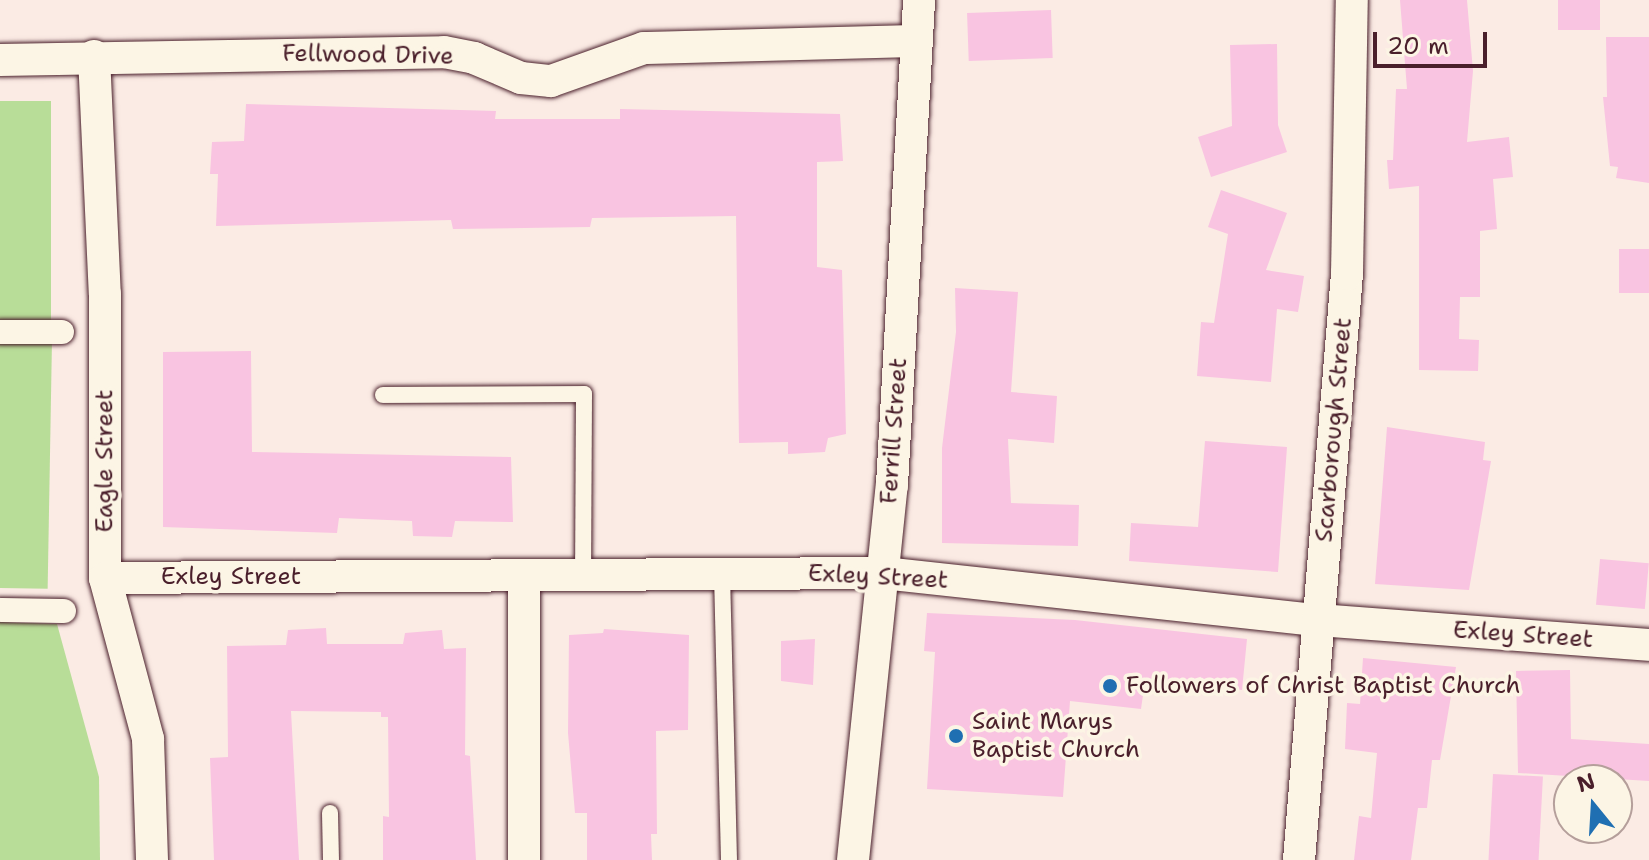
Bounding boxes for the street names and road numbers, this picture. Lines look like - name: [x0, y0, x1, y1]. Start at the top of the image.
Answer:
- street label: Fellwood Drive: [282, 39, 454, 71]
- street label: Scarborough Street: [1310, 317, 1358, 543]
- street label: Ferrill Street: [875, 357, 913, 505]
- street label: Eagle Street: [91, 389, 119, 533]
- street label: Exley Street: [807, 559, 949, 595]
- street label: Exley Street: [161, 563, 301, 591]
- street label: Exley Street: [1452, 616, 1594, 654]

